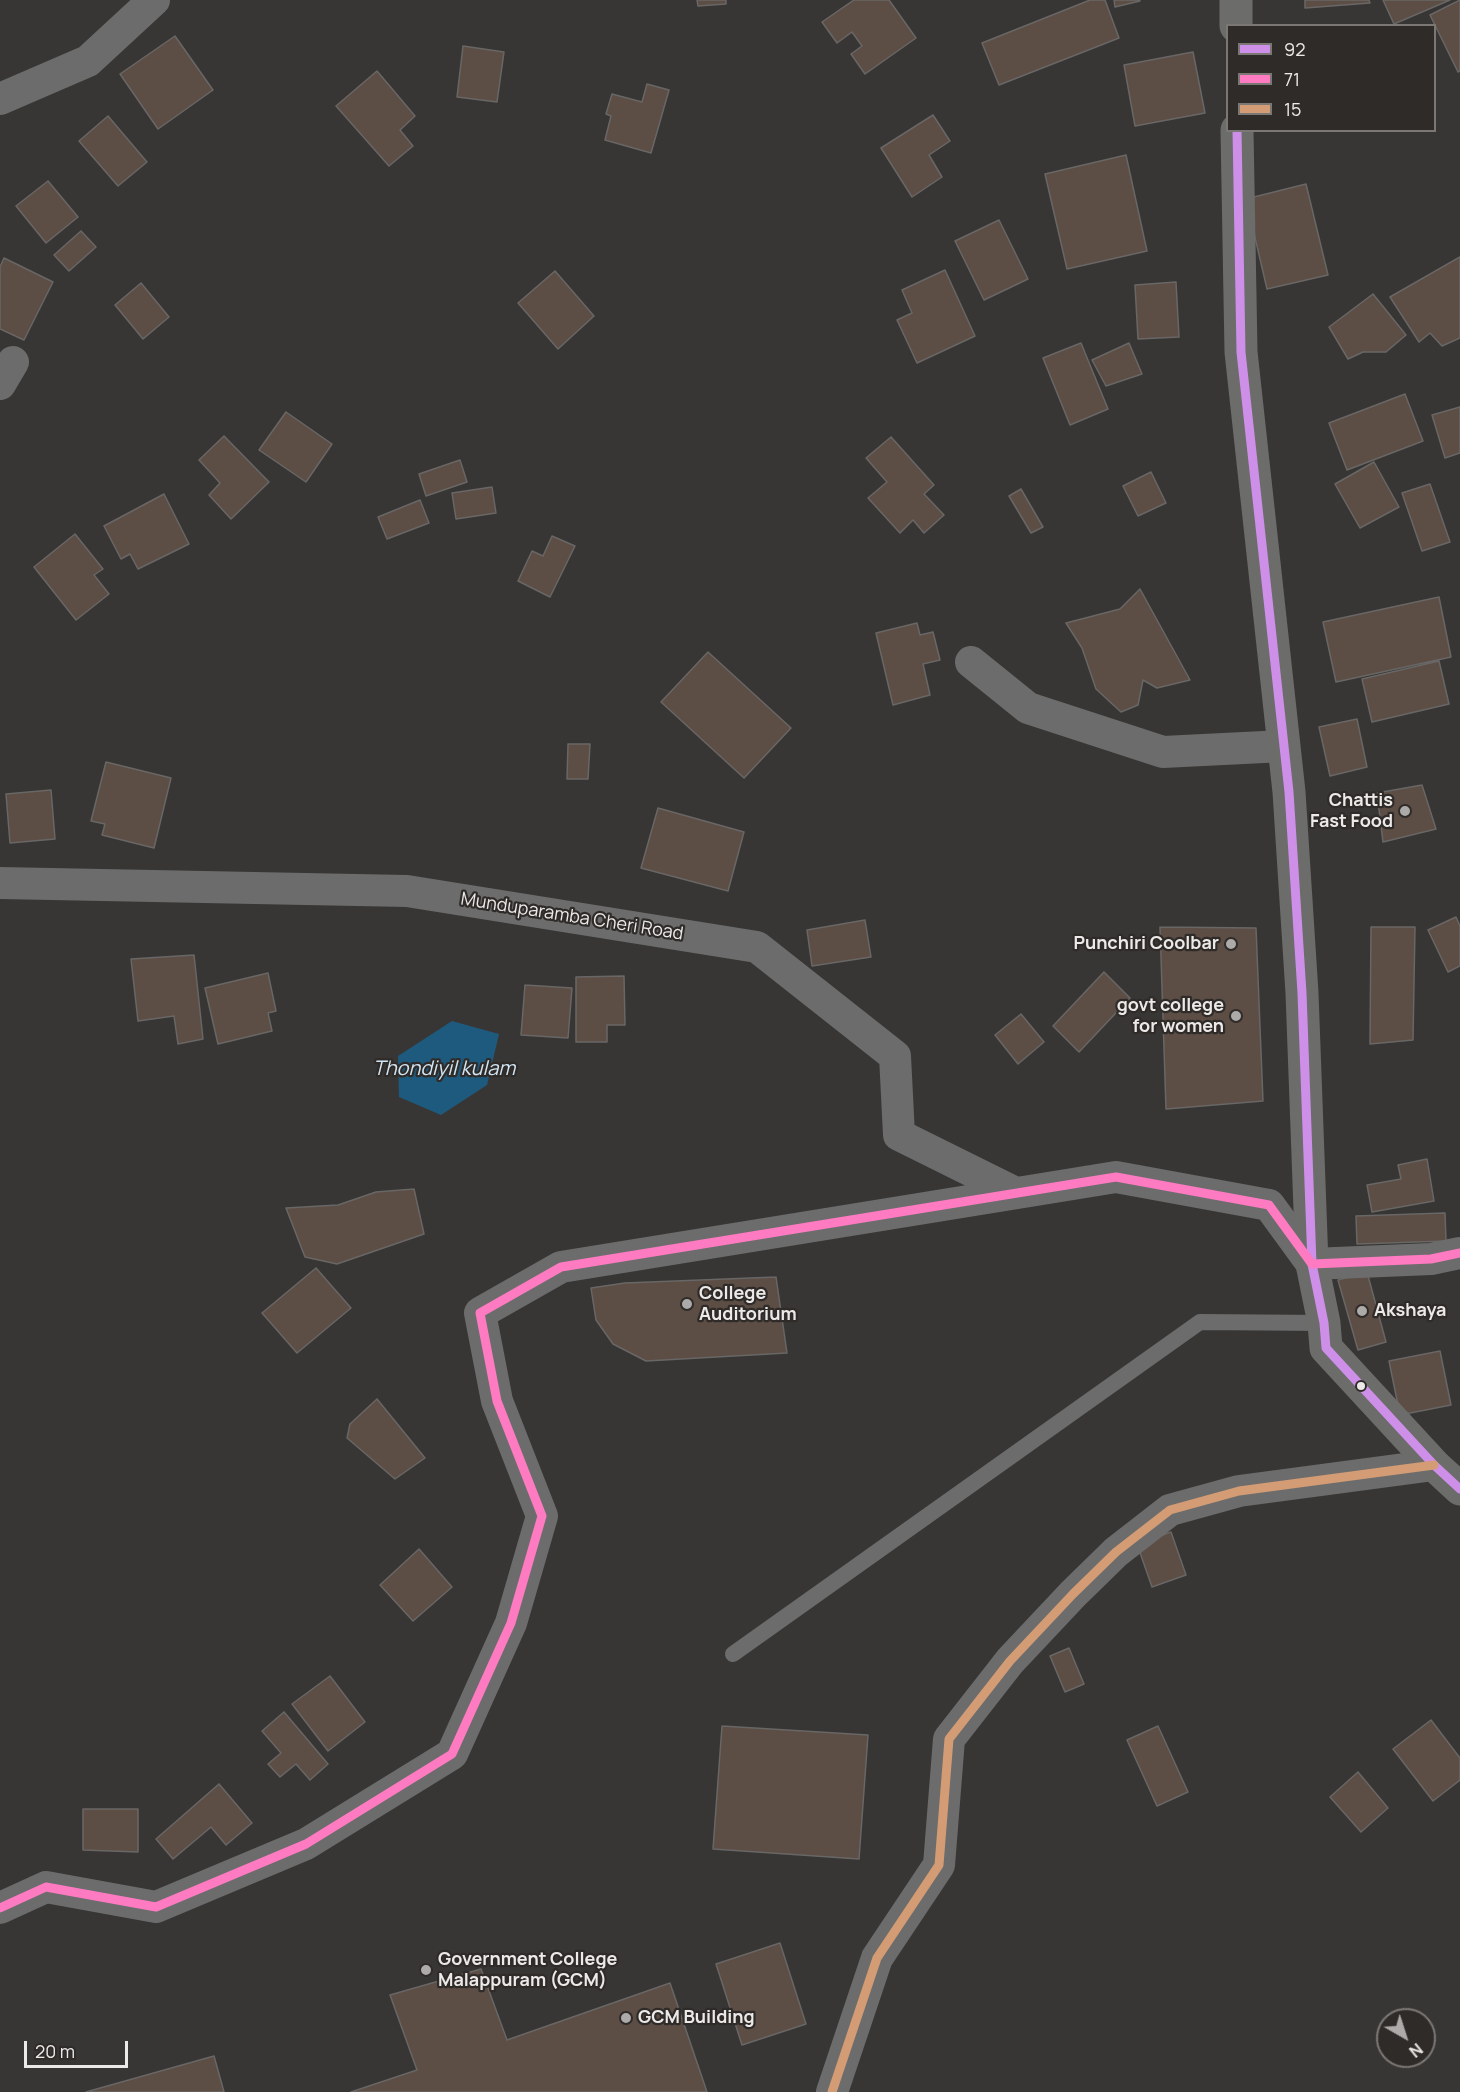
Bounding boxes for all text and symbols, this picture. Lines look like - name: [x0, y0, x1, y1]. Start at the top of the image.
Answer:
- legend: [1226, 24, 1436, 132]
- text: 92: [1284, 37, 1305, 61]
- text: 71: [1284, 67, 1300, 91]
- text: 15: [1284, 97, 1301, 121]
- place label: Chattis Fast Food: [1310, 790, 1393, 832]
- marker: Chattis Fast Food: [1398, 804, 1412, 818]
- street label: Munduparamba Cheri Road: [459, 889, 685, 945]
- place label: Punchiri Coolbar: [1073, 933, 1219, 955]
- marker: Punchiri Coolbar: [1224, 937, 1238, 951]
- place label: govt college for women: [1117, 995, 1224, 1038]
- marker: govt college for women: [1229, 1009, 1243, 1023]
- water label: Thondiyil kulam: [373, 1057, 515, 1081]
- place label: College Auditorium: [699, 1283, 797, 1326]
- marker: College Auditorium: [680, 1297, 694, 1311]
- place label: Akshaya: [1374, 1300, 1446, 1322]
- marker: Akshaya: [1355, 1304, 1369, 1318]
- unlabelled marker: [1355, 1380, 1367, 1392]
- place label: Government College Malappuram (GCM): [438, 1949, 617, 1992]
- marker: Government College Malappuram (GCM): [419, 1963, 433, 1977]
- place label: GCM Building: [638, 2007, 755, 2029]
- north arrow: [1376, 2008, 1436, 2068]
- marker: GCM Building: [619, 2011, 633, 2025]
- scale bar: [27, 2029, 130, 2067]
- text: N: [1405, 2038, 1427, 2063]
- text: 20 m: [35, 2039, 75, 2063]

